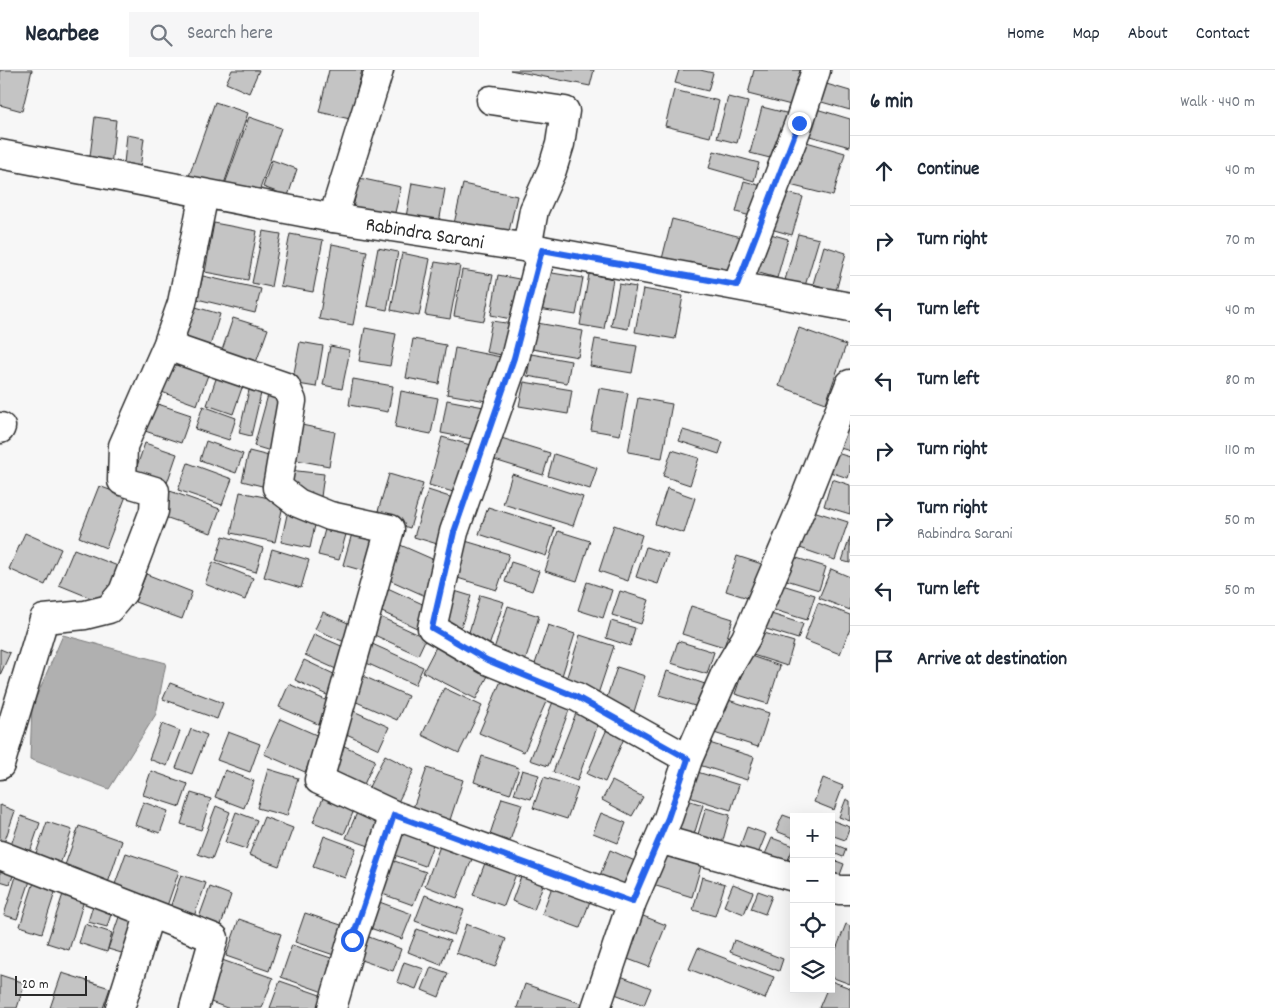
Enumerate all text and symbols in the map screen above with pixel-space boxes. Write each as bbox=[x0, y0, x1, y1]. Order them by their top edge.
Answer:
search box bbox=[129, 12, 479, 57]
text: Nearbee bbox=[25, 18, 99, 52]
icon: search bbox=[147, 21, 175, 49]
text: Search here bbox=[187, 21, 273, 48]
text: Home bbox=[1007, 22, 1044, 47]
text: Map bbox=[1072, 22, 1100, 47]
text: About bbox=[1128, 22, 1168, 47]
text: Contact bbox=[1196, 22, 1250, 47]
text: 6 min bbox=[870, 88, 913, 118]
text: Walk · 440 m bbox=[1180, 91, 1255, 114]
route end bbox=[788, 112, 811, 135]
icon: ahead bbox=[870, 157, 898, 185]
text: Continue bbox=[917, 157, 979, 184]
text: 40 m bbox=[1225, 159, 1255, 182]
street label: Rabindra Sarani bbox=[363, 212, 486, 258]
icon: right bbox=[870, 227, 898, 255]
text: Turn right bbox=[917, 227, 988, 254]
text: 70 m bbox=[1225, 229, 1255, 252]
icon: left bbox=[870, 297, 898, 325]
text: Turn left bbox=[917, 297, 980, 324]
text: 40 m bbox=[1225, 299, 1255, 322]
icon: left bbox=[870, 367, 898, 395]
text: Turn left bbox=[917, 367, 980, 394]
text: 80 m bbox=[1225, 369, 1255, 392]
icon: right bbox=[870, 437, 898, 465]
text: Turn right bbox=[917, 437, 988, 464]
text: 110 m bbox=[1225, 439, 1255, 462]
text: Turn right bbox=[917, 496, 988, 523]
icon: right bbox=[870, 507, 898, 535]
text: 50 m bbox=[1224, 509, 1255, 532]
text: Rabindra Sarani bbox=[917, 523, 1012, 546]
icon: left bbox=[870, 577, 898, 605]
text: Turn left bbox=[917, 577, 980, 604]
text: 50 m bbox=[1224, 579, 1255, 602]
icon: arrive bbox=[870, 647, 898, 675]
text: Arrive at destination bbox=[917, 647, 1067, 674]
map controls bbox=[790, 813, 835, 993]
button: + bbox=[790, 813, 835, 858]
button: − bbox=[790, 858, 835, 903]
button: locate bbox=[790, 903, 835, 948]
route start bbox=[341, 929, 364, 952]
button: layers bbox=[790, 948, 835, 993]
scale bar bbox=[15, 973, 88, 996]
text: 20 m bbox=[22, 975, 49, 995]

